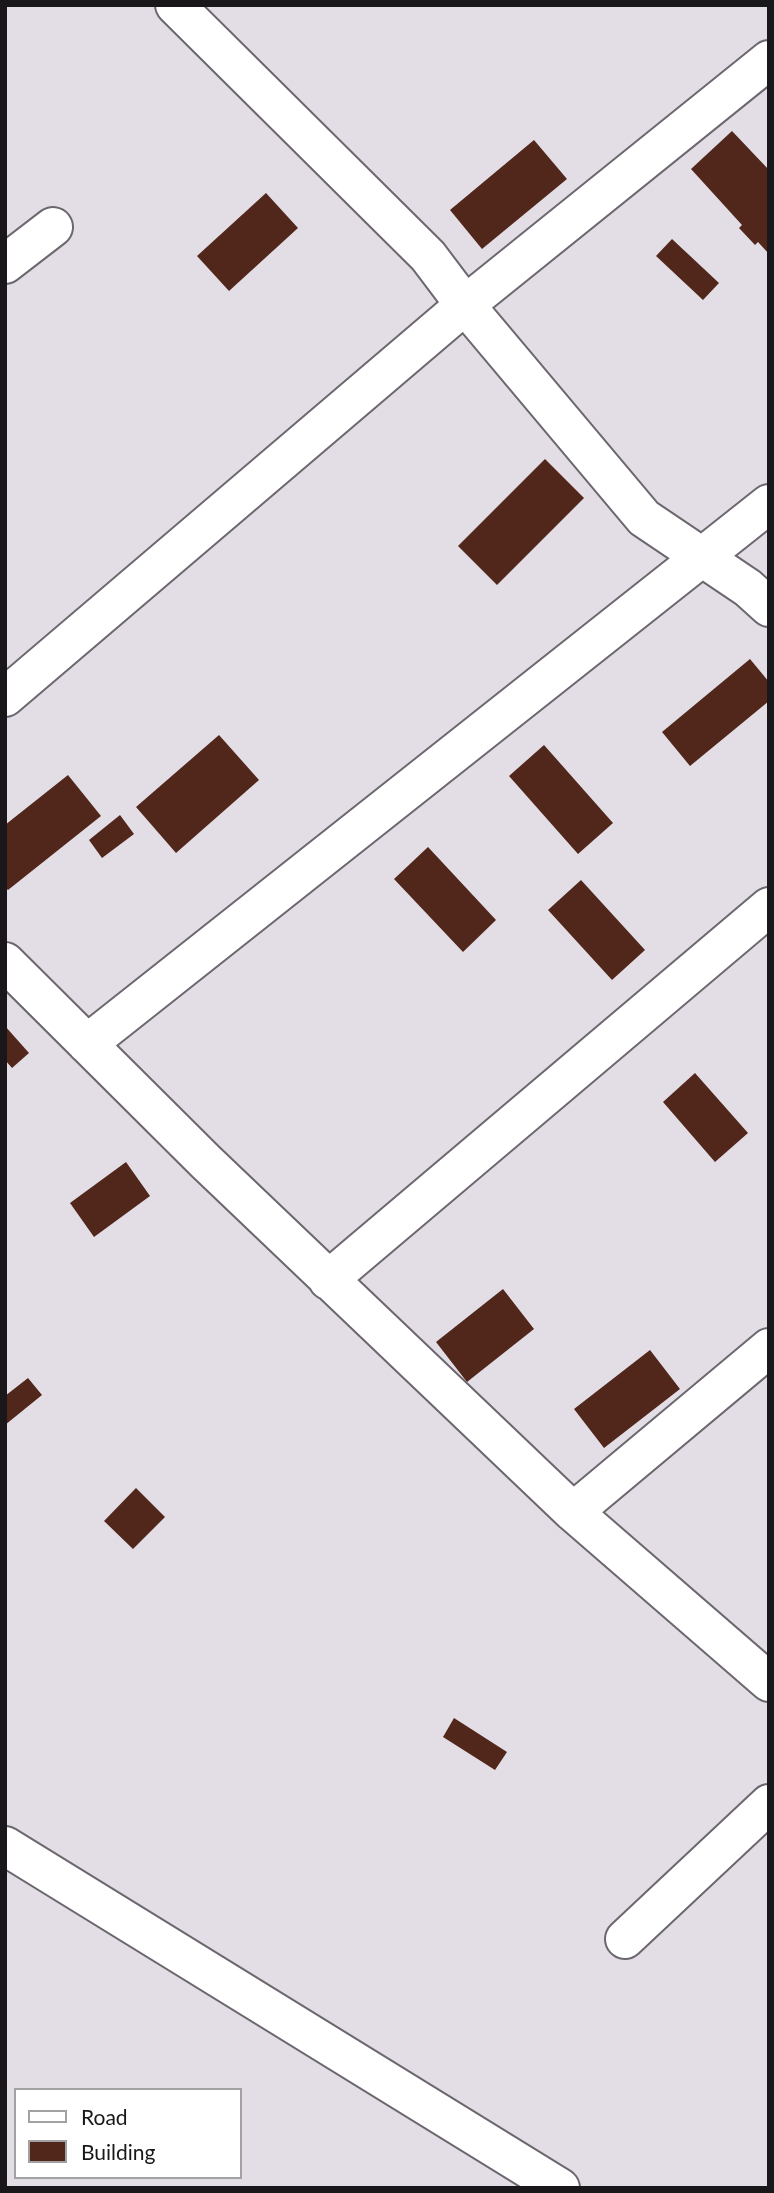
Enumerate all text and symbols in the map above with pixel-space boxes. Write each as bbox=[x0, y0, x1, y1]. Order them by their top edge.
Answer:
legend bbox=[14, 2088, 242, 2179]
text: Road bbox=[81, 2104, 128, 2129]
text: Building bbox=[81, 2139, 156, 2164]

